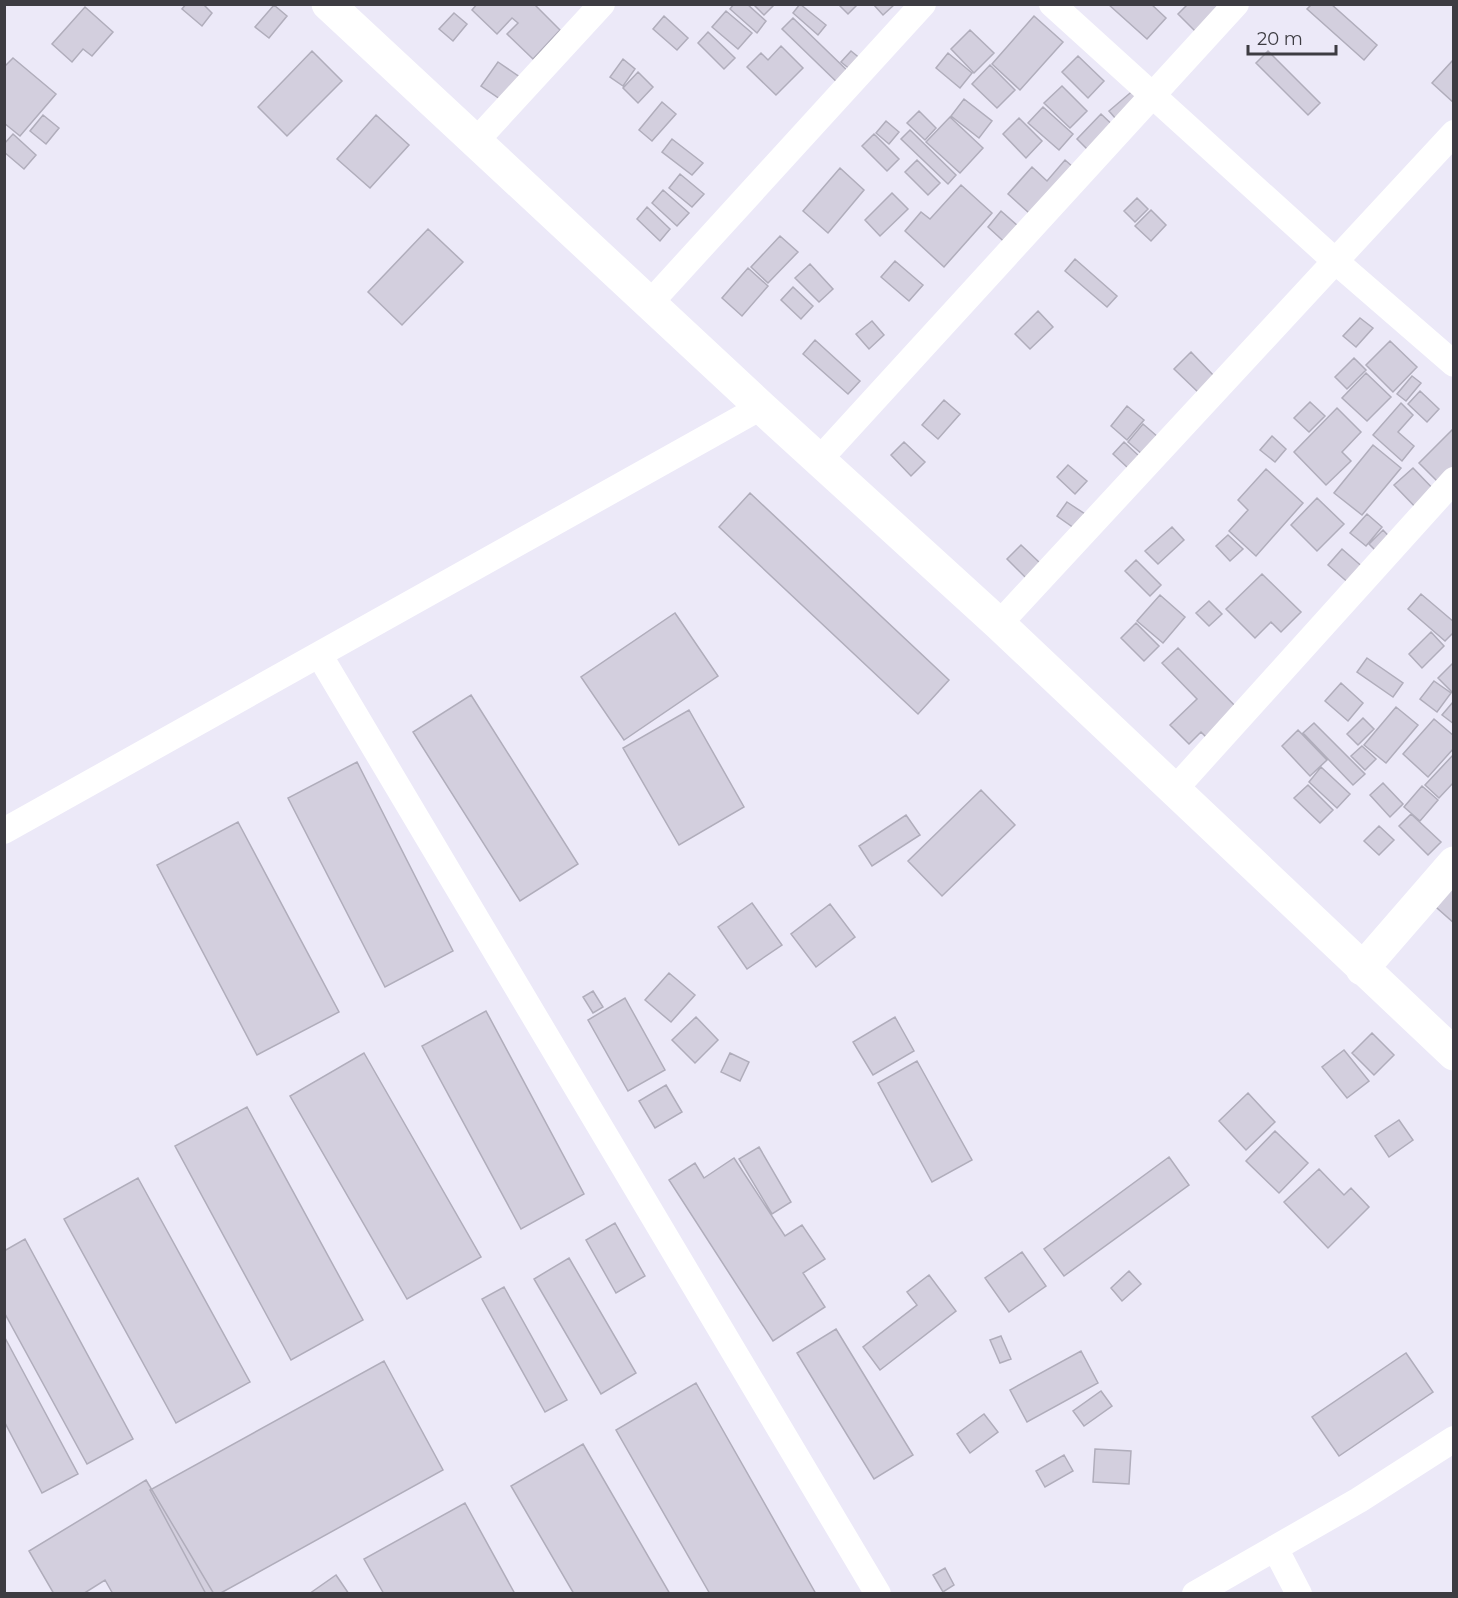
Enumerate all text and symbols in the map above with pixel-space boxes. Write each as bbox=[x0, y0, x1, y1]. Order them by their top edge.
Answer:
scale bar bbox=[1248, 18, 1336, 56]
text: 20 m bbox=[1257, 28, 1303, 50]

